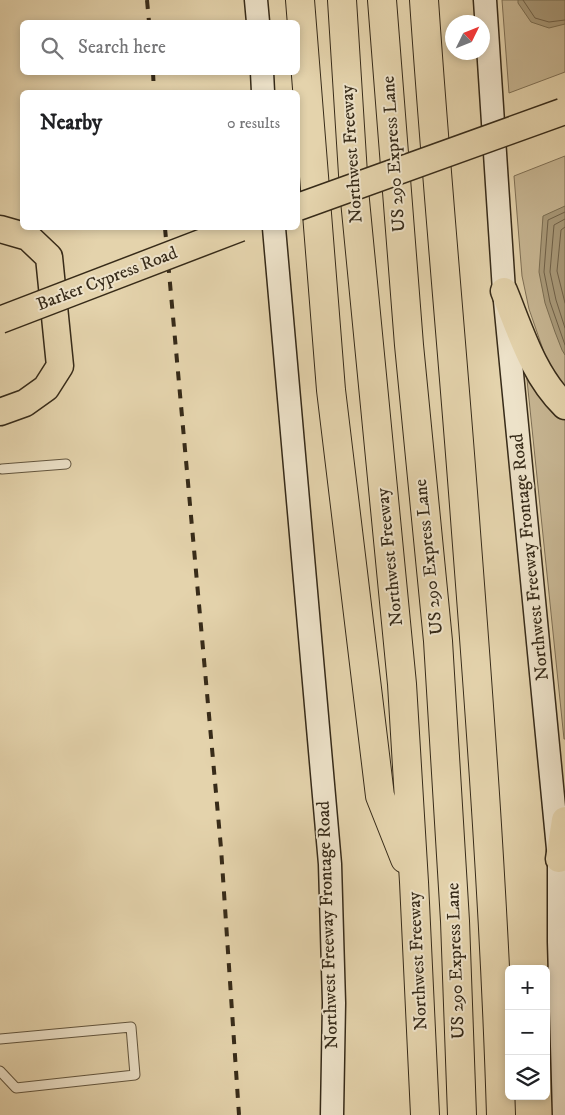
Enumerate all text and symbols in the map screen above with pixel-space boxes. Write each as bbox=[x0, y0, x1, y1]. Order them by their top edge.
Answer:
north arrow bbox=[445, 15, 490, 60]
search box bbox=[20, 20, 300, 75]
icon: search bbox=[38, 34, 66, 62]
text: Search here bbox=[78, 36, 166, 59]
street label: US 290 Express Lane bbox=[378, 75, 410, 233]
street label: Northwest Freeway bbox=[336, 84, 368, 224]
text: Nearby bbox=[40, 110, 102, 136]
text: 0 results bbox=[227, 113, 280, 133]
street label: Barker Cypress Road bbox=[33, 242, 181, 316]
street label: Northwest Freeway Frontage Road bbox=[506, 432, 554, 682]
street label: US 290 Express Lane bbox=[410, 478, 448, 636]
street label: Northwest Freeway bbox=[372, 486, 408, 627]
street label: Northwest Freeway Frontage Road bbox=[313, 801, 343, 1049]
street label: US 290 Express Lane bbox=[442, 882, 470, 1040]
street label: Northwest Freeway bbox=[403, 891, 433, 1031]
map controls bbox=[505, 965, 550, 1100]
button: + bbox=[505, 965, 550, 1010]
button: − bbox=[505, 1010, 550, 1055]
button: layers bbox=[505, 1055, 550, 1100]

